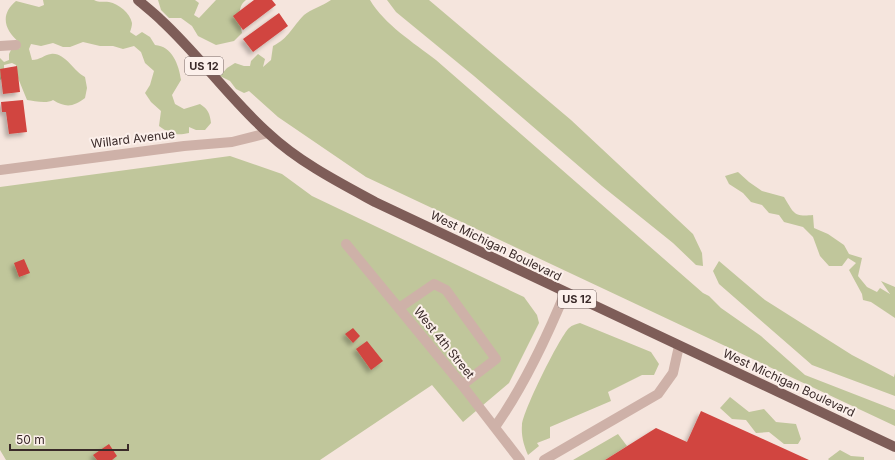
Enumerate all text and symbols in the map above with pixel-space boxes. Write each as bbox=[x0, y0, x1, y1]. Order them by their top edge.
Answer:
road number: US 12 bbox=[185, 57, 223, 75]
street label: Willard Avenue bbox=[90, 126, 176, 151]
street label: West Michigan Boulevard bbox=[428, 207, 564, 284]
road number: US 12 bbox=[558, 290, 596, 308]
street label: West 4th Street bbox=[411, 304, 478, 382]
street label: West Michigan Boulevard bbox=[721, 345, 858, 420]
scale bar bbox=[10, 426, 128, 452]
text: 50 m bbox=[16, 432, 45, 447]

